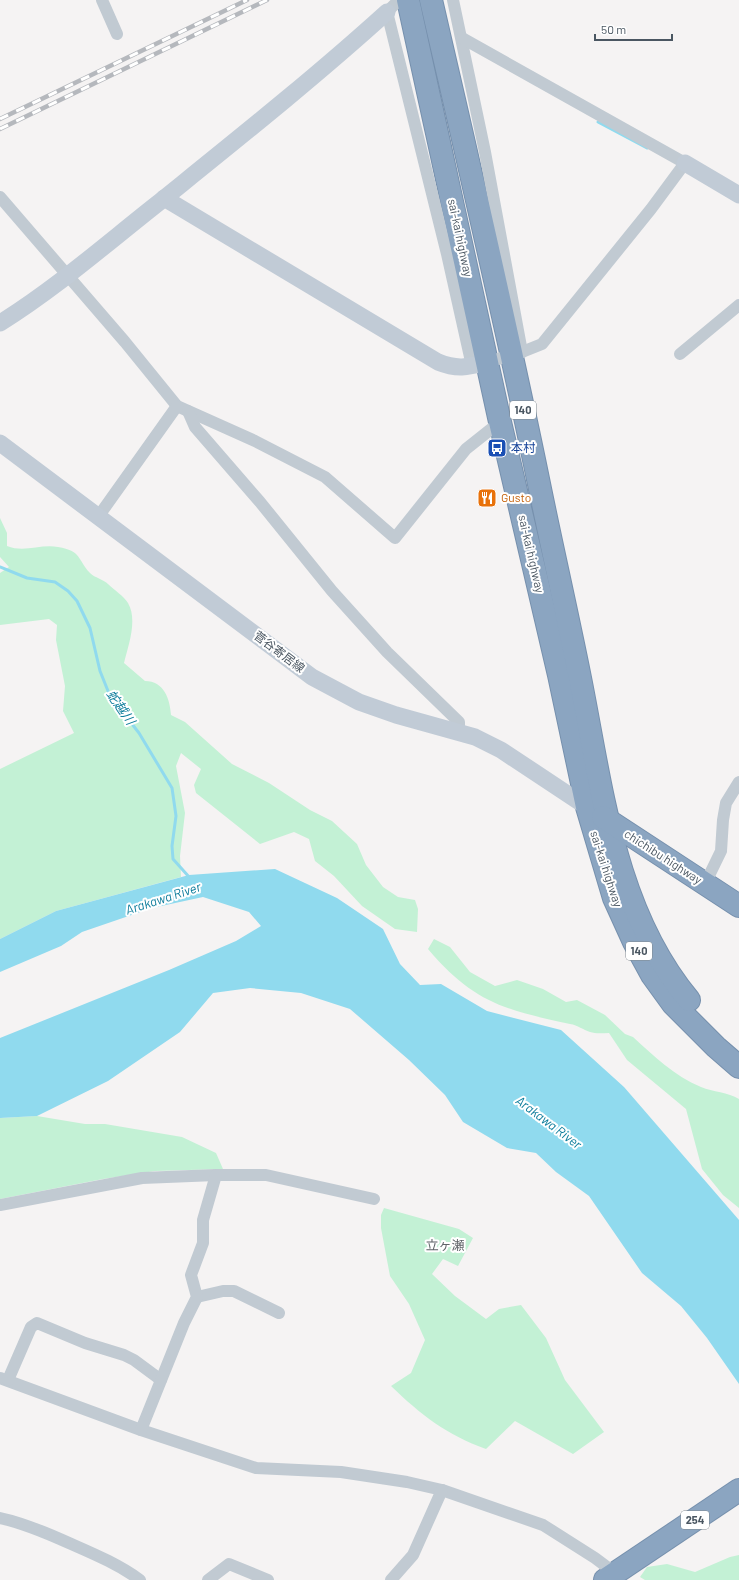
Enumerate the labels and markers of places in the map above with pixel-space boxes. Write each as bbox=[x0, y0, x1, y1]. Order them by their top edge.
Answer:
bus stop icon: 本村 bbox=[486, 437, 508, 459]
place label: 本村 bbox=[511, 440, 536, 454]
restaurant icon: Gusto bbox=[476, 487, 498, 509]
place label: Gusto bbox=[501, 490, 531, 504]

